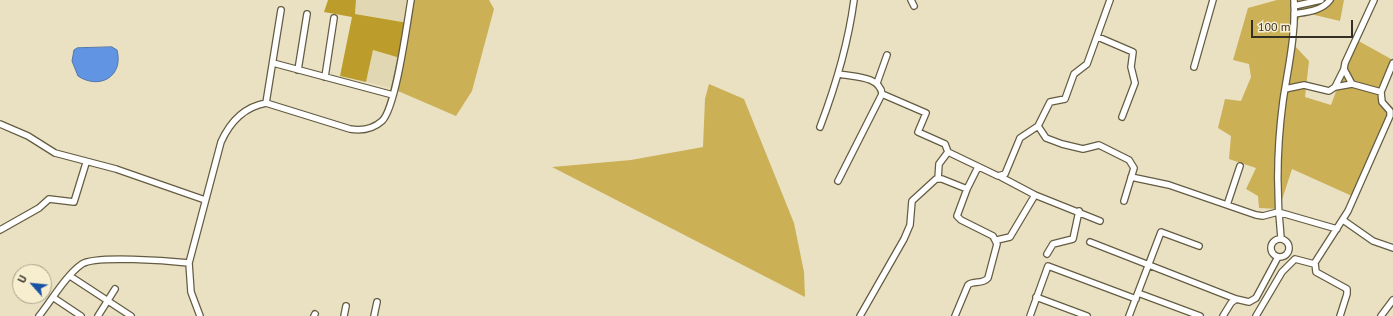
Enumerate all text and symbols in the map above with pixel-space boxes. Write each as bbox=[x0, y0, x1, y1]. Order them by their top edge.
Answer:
scale bar bbox=[1253, 12, 1355, 38]
text: 100 m bbox=[1258, 19, 1291, 34]
north arrow bbox=[12, 264, 52, 304]
text: U bbox=[14, 273, 30, 285]

